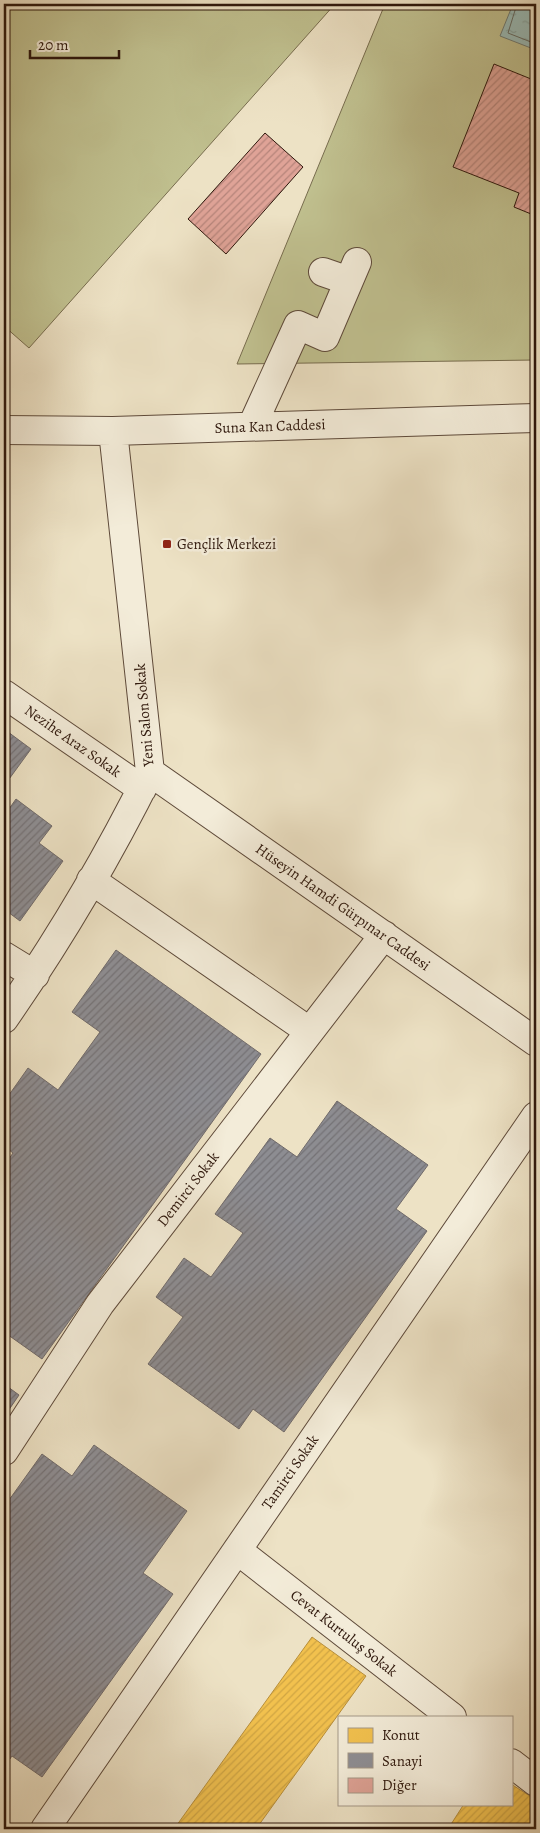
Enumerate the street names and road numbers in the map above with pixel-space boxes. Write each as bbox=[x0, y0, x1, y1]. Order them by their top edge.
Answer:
street label: Suna Kan Caddesi bbox=[214, 414, 326, 438]
street label: Yeni Salon Sokak bbox=[129, 662, 159, 768]
street label: Nezihe Araz Sokak bbox=[21, 700, 126, 782]
street label: Hüseyin Hamdi Gürpınar Caddesi bbox=[252, 839, 434, 975]
street label: Demirci Sokak bbox=[152, 1147, 224, 1231]
street label: Tamirci Sokak bbox=[257, 1430, 323, 1513]
street label: Cevat Kurtuluş Sokak bbox=[286, 1585, 402, 1681]

